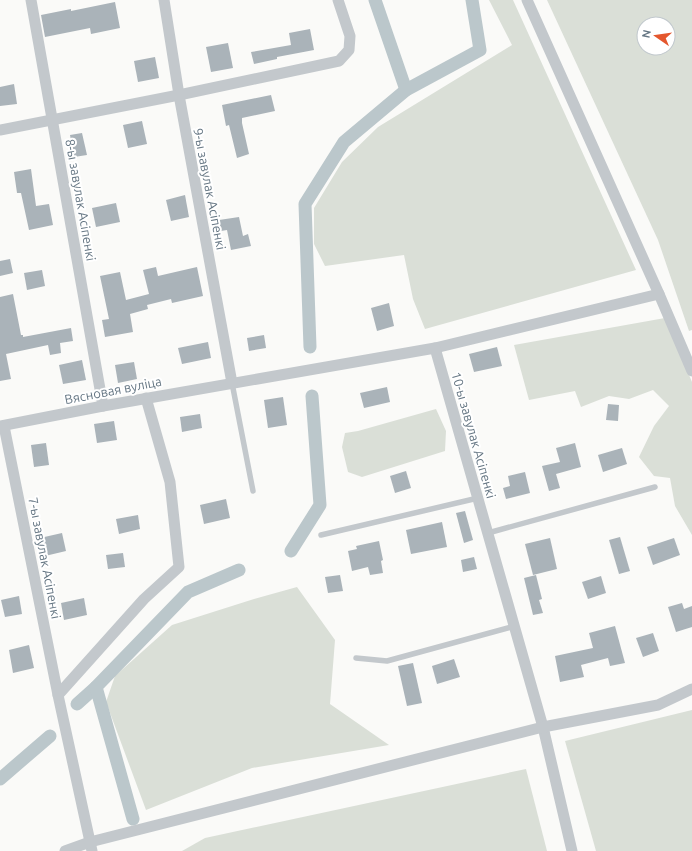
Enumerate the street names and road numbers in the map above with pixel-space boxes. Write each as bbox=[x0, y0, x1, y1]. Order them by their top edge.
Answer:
street label: 9-ы завулак Асіпенкі bbox=[191, 127, 229, 251]
street label: 8-ы завулак Асіпенкі bbox=[63, 138, 99, 262]
street label: 10-ы завулак Асіпенкі bbox=[449, 370, 499, 500]
street label: Вясновая вуліца bbox=[63, 374, 163, 406]
street label: 7-ы завулак Асіпенкі bbox=[26, 496, 64, 620]

